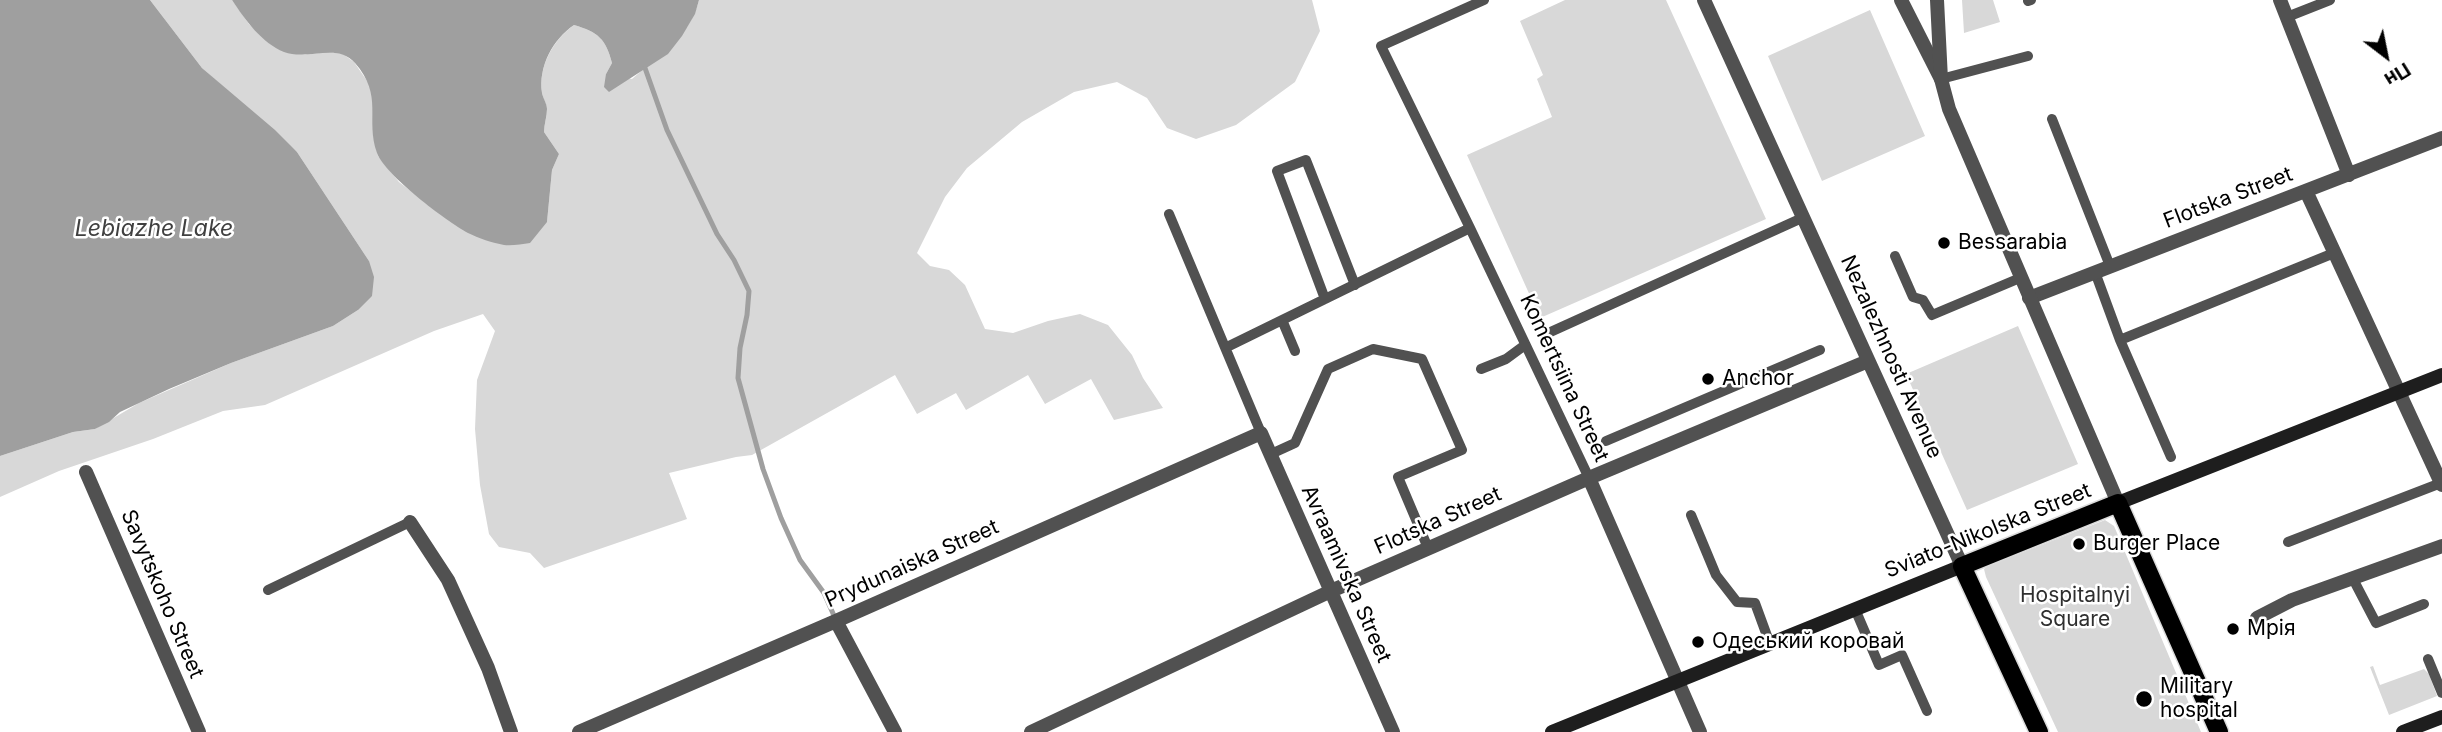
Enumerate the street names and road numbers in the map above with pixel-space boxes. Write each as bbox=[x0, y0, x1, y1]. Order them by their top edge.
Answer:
street label: Flotska Street bbox=[2160, 162, 2296, 234]
street label: Nezalezhnosti Avenue bbox=[1835, 251, 1947, 463]
street label: Komertsiina Street bbox=[1514, 290, 1614, 466]
street label: Sviato-Nikolska Street bbox=[1881, 478, 2095, 584]
street label: Avraamivska Street bbox=[1296, 482, 1396, 666]
street label: Flotska Street bbox=[1371, 482, 1505, 560]
street label: Savytskoho Street bbox=[115, 506, 209, 682]
street label: Prydunaiska Street bbox=[821, 514, 1003, 614]

